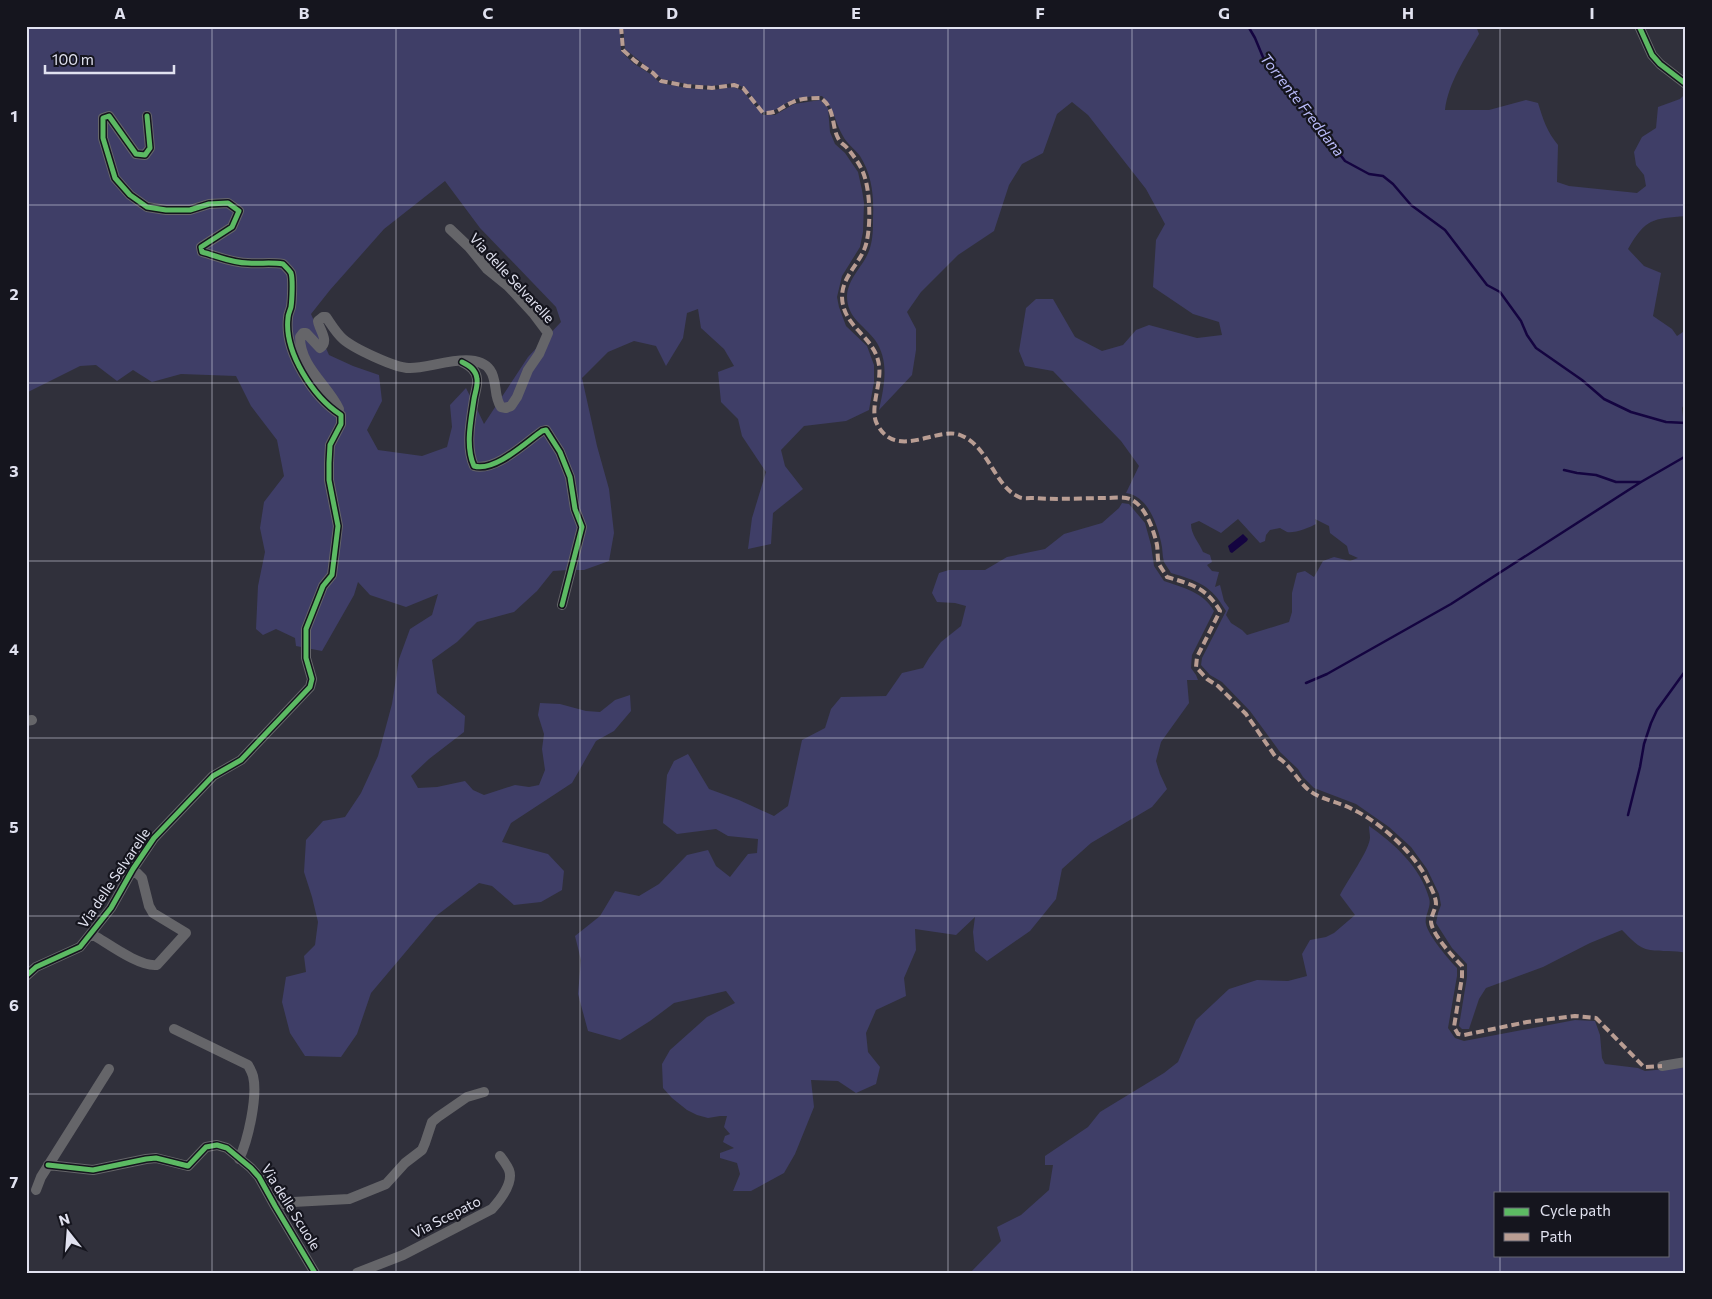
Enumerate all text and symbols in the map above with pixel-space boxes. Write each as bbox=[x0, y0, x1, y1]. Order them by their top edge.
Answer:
text: A bbox=[114, 3, 126, 22]
text: B bbox=[299, 3, 310, 22]
text: C bbox=[483, 3, 494, 22]
text: D bbox=[666, 3, 678, 22]
text: E bbox=[851, 3, 861, 22]
text: F bbox=[1035, 3, 1045, 22]
text: G bbox=[1218, 3, 1230, 22]
text: H bbox=[1402, 3, 1414, 22]
text: I bbox=[1589, 3, 1595, 22]
scale bar bbox=[45, 42, 174, 74]
water label: Torrente Freddana bbox=[1257, 49, 1349, 160]
text: 100 m bbox=[52, 50, 94, 68]
text: 1 bbox=[10, 106, 18, 125]
street label: Via delle Selvarelle bbox=[466, 229, 558, 326]
text: 2 bbox=[9, 284, 19, 303]
text: 3 bbox=[9, 461, 19, 480]
text: 4 bbox=[9, 639, 19, 658]
text: 5 bbox=[9, 817, 19, 836]
street label: Via delle Selvarelle bbox=[74, 825, 153, 931]
text: 6 bbox=[9, 995, 19, 1014]
street label: Via delle Scuole bbox=[258, 1161, 325, 1253]
text: 7 bbox=[10, 1172, 19, 1191]
street label: Via Scepato bbox=[408, 1192, 483, 1241]
legend bbox=[1494, 1192, 1670, 1256]
text: Cycle path bbox=[1540, 1201, 1611, 1219]
north arrow bbox=[42, 1206, 92, 1256]
text: N bbox=[57, 1209, 72, 1229]
text: Path bbox=[1540, 1227, 1572, 1245]

